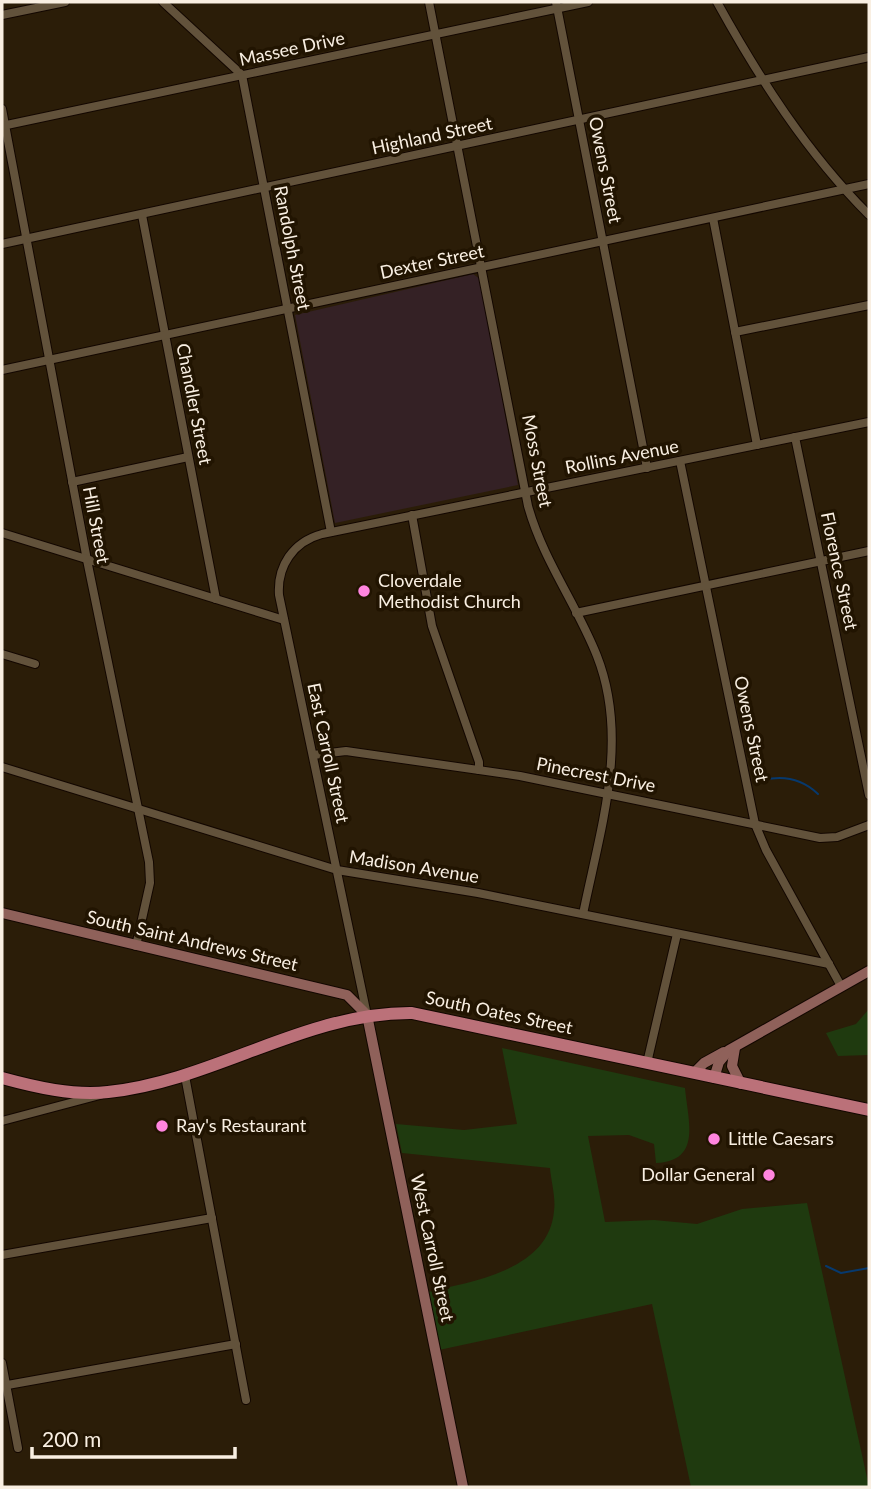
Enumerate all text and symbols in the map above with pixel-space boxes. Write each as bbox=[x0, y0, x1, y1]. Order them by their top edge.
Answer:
street label: Massee Drive bbox=[237, 26, 347, 70]
street label: Highland Street bbox=[370, 111, 495, 159]
street label: Owens Street bbox=[585, 115, 627, 225]
street label: Randolph Street bbox=[270, 183, 316, 313]
street label: Dexter Street bbox=[378, 239, 486, 283]
street label: Chandler Street bbox=[172, 341, 218, 467]
street label: Moss Street bbox=[518, 412, 558, 510]
street label: Rollins Avenue bbox=[563, 434, 680, 478]
street label: Hill Street bbox=[79, 484, 115, 566]
street label: Florence Street bbox=[817, 510, 863, 632]
place label: Cloverdale Methodist Church bbox=[378, 569, 521, 612]
marker: Cloverdale Methodist Church bbox=[356, 583, 372, 599]
street label: Owens Street bbox=[730, 674, 774, 784]
street label: East Carroll Street bbox=[303, 681, 355, 825]
street label: Pinecrest Drive bbox=[535, 752, 658, 796]
street label: Madison Avenue bbox=[348, 845, 481, 887]
street label: South Saint Andrews Street bbox=[84, 905, 300, 975]
street label: South Oates Street bbox=[424, 986, 575, 1038]
place label: Ray's Restaurant bbox=[176, 1114, 307, 1136]
marker: Ray's Restaurant bbox=[154, 1118, 170, 1134]
place label: Little Caesars bbox=[728, 1127, 834, 1149]
marker: Little Caesars bbox=[706, 1131, 722, 1147]
place label: Dollar General bbox=[641, 1163, 755, 1185]
marker: Dollar General bbox=[761, 1167, 777, 1183]
street label: West Carroll Street bbox=[407, 1172, 459, 1324]
scale bar bbox=[32, 1416, 234, 1460]
text: 200 m bbox=[42, 1426, 101, 1451]

